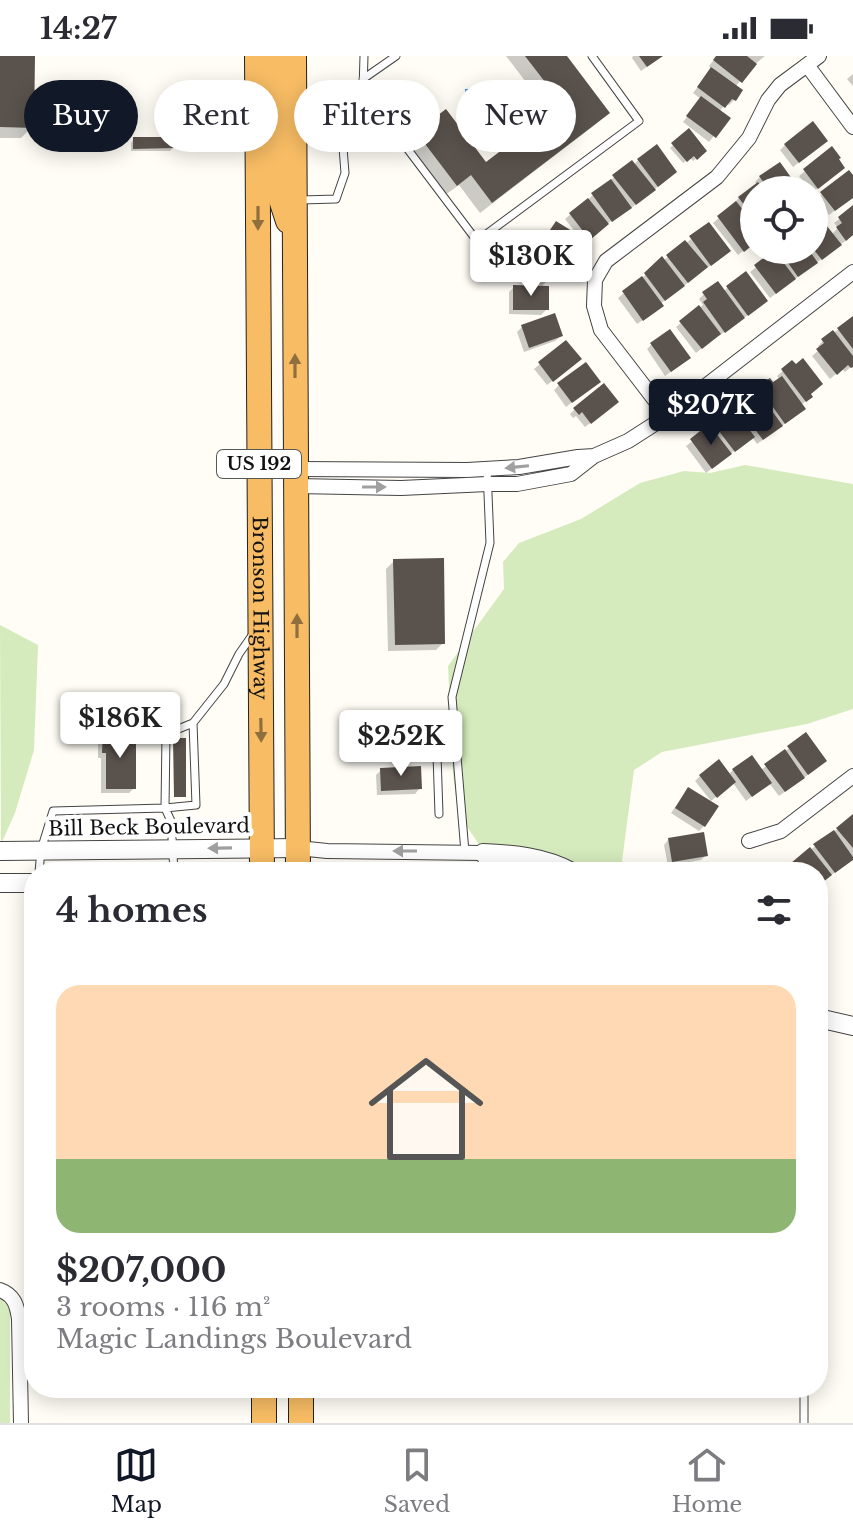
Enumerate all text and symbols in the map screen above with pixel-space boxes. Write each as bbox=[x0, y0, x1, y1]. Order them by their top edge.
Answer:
text: 14:27 bbox=[40, 10, 117, 47]
chip: Buy bbox=[24, 80, 138, 152]
chip: Rent bbox=[154, 80, 278, 152]
chip: Filters bbox=[294, 80, 440, 152]
chip: New bbox=[456, 80, 576, 152]
map controls bbox=[740, 176, 828, 264]
button: locate bbox=[740, 176, 828, 264]
one-way arrow bbox=[252, 206, 264, 231]
pin: $130K bbox=[475, 230, 587, 298]
text: $130K bbox=[488, 240, 574, 272]
one-way arrow bbox=[289, 353, 302, 378]
pin: $207K bbox=[655, 379, 767, 447]
text: $207K bbox=[667, 389, 755, 421]
road number: US 192 bbox=[217, 450, 301, 478]
one-way arrow bbox=[504, 460, 529, 473]
one-way arrow bbox=[362, 481, 387, 494]
street label: Bronson Highway bbox=[248, 516, 273, 700]
one-way arrow bbox=[291, 613, 303, 638]
pin: $186K bbox=[64, 692, 176, 760]
text: $186K bbox=[78, 702, 162, 734]
pin: $252K bbox=[345, 710, 457, 778]
one-way arrow bbox=[255, 718, 267, 743]
text: $252K bbox=[357, 720, 445, 752]
street label: Bill Beck Boulevard bbox=[48, 813, 250, 841]
one-way arrow bbox=[207, 842, 232, 854]
one-way arrow bbox=[392, 845, 417, 857]
icon: filters bbox=[752, 888, 796, 932]
text: 4 homes bbox=[56, 889, 208, 931]
icon: home bbox=[354, 1037, 498, 1181]
text: $207,000 bbox=[56, 1249, 227, 1291]
text: 3 rooms · 116 m² bbox=[56, 1291, 270, 1323]
text: Magic Landings Boulevard bbox=[56, 1323, 412, 1355]
tab: Map bbox=[111, 1443, 162, 1518]
tab: Saved bbox=[384, 1443, 450, 1518]
tab: Home bbox=[672, 1443, 742, 1518]

